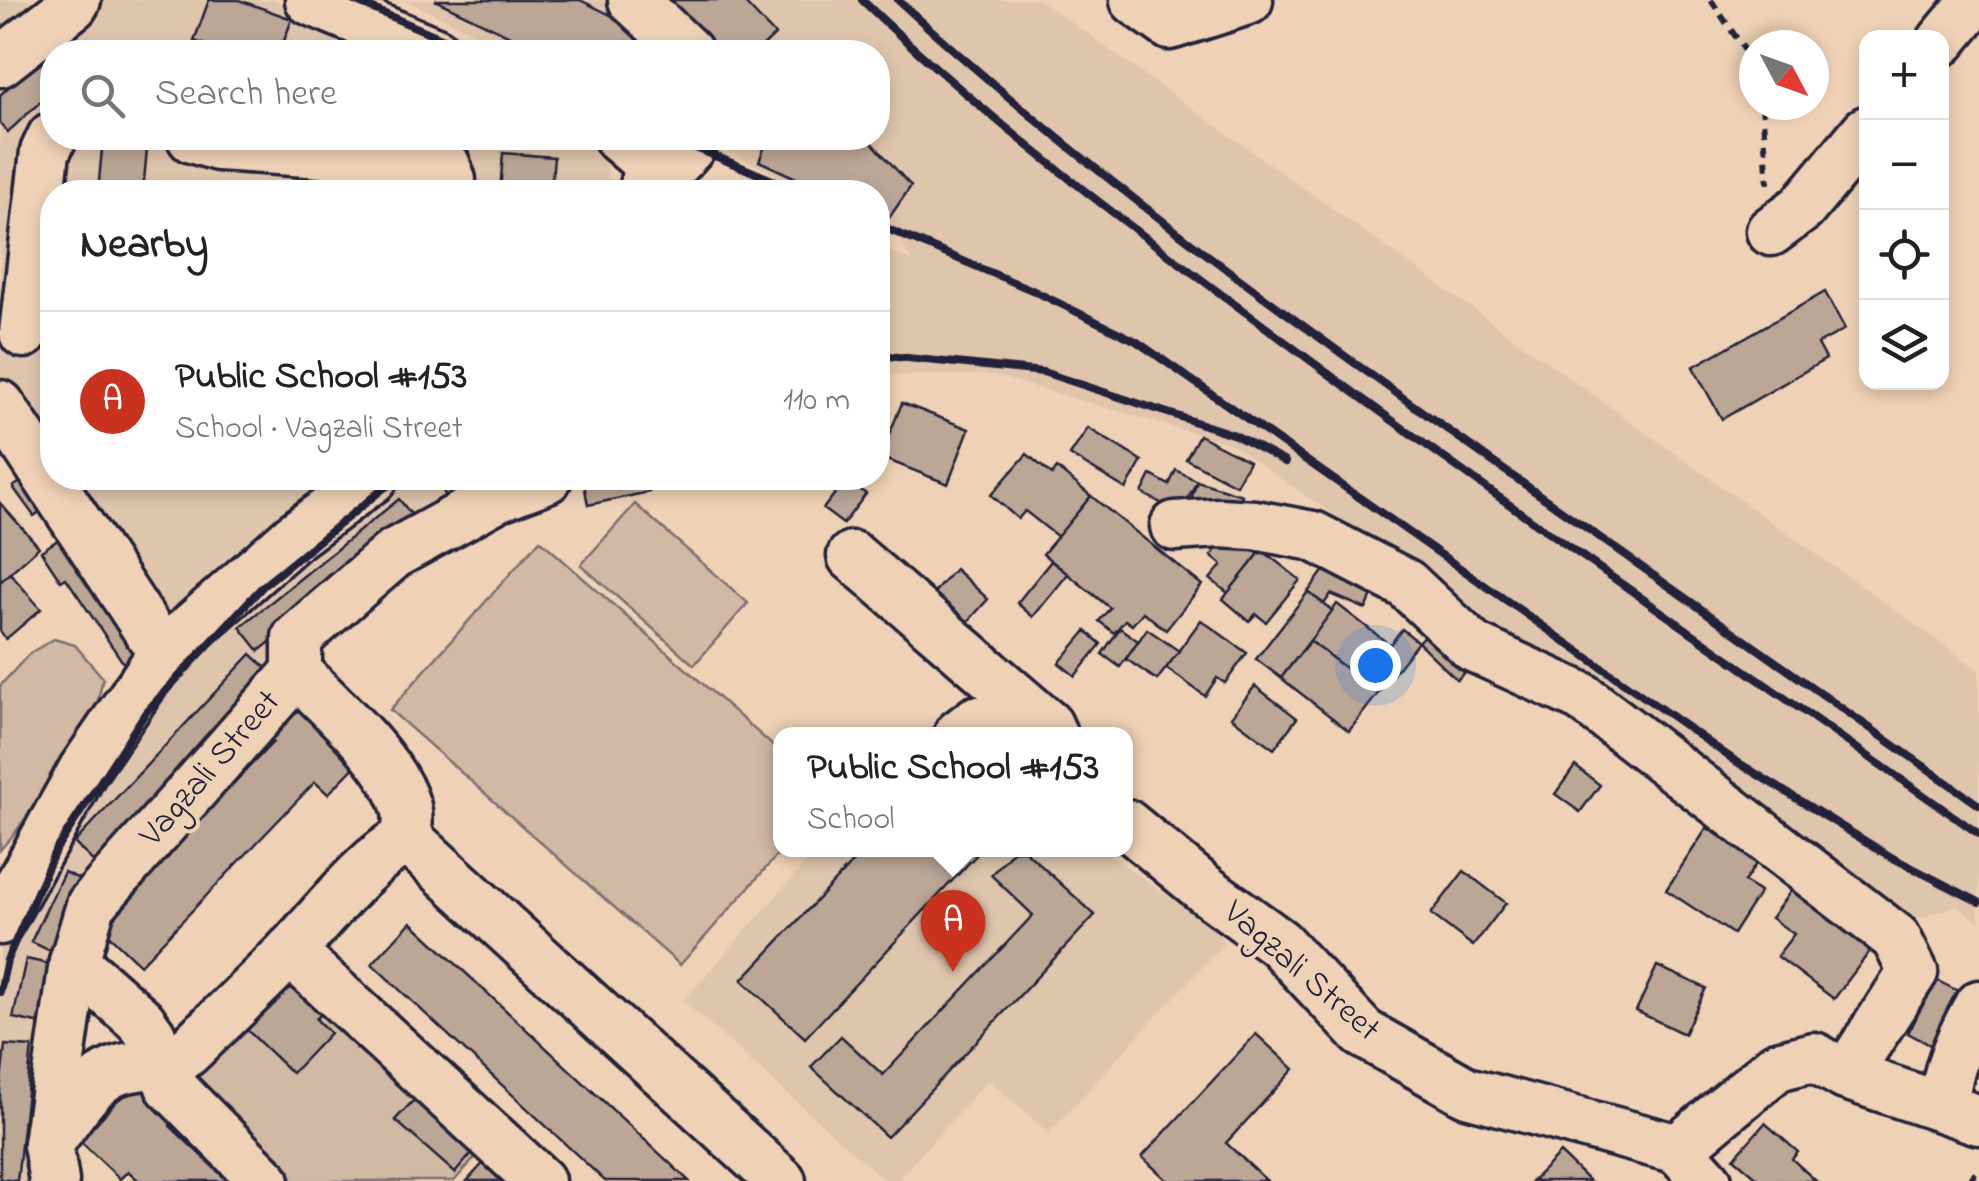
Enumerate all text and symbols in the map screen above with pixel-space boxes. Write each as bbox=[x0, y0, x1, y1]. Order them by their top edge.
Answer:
north arrow bbox=[1739, 30, 1829, 120]
map controls bbox=[1859, 30, 1949, 390]
button: + bbox=[1859, 30, 1949, 120]
search box bbox=[40, 40, 890, 150]
text: Search here bbox=[155, 67, 337, 123]
icon: search bbox=[75, 68, 130, 123]
button: − bbox=[1859, 120, 1949, 210]
button: locate bbox=[1859, 210, 1949, 300]
text: Nearby bbox=[80, 215, 208, 276]
button: layers bbox=[1859, 300, 1949, 390]
text: Public School #153 bbox=[175, 350, 467, 406]
text: A bbox=[103, 378, 122, 425]
text: 110 m bbox=[783, 378, 850, 425]
text: School · Vagzali Street bbox=[175, 406, 463, 453]
your location bbox=[1350, 640, 1401, 691]
street label: Vagzali Street bbox=[128, 679, 294, 860]
popup bbox=[773, 727, 1133, 857]
text: Public School #153 bbox=[807, 741, 1099, 797]
text: School bbox=[807, 797, 895, 844]
street label: Vagzali Street bbox=[1210, 889, 1391, 1055]
pin: A bbox=[920, 890, 986, 972]

